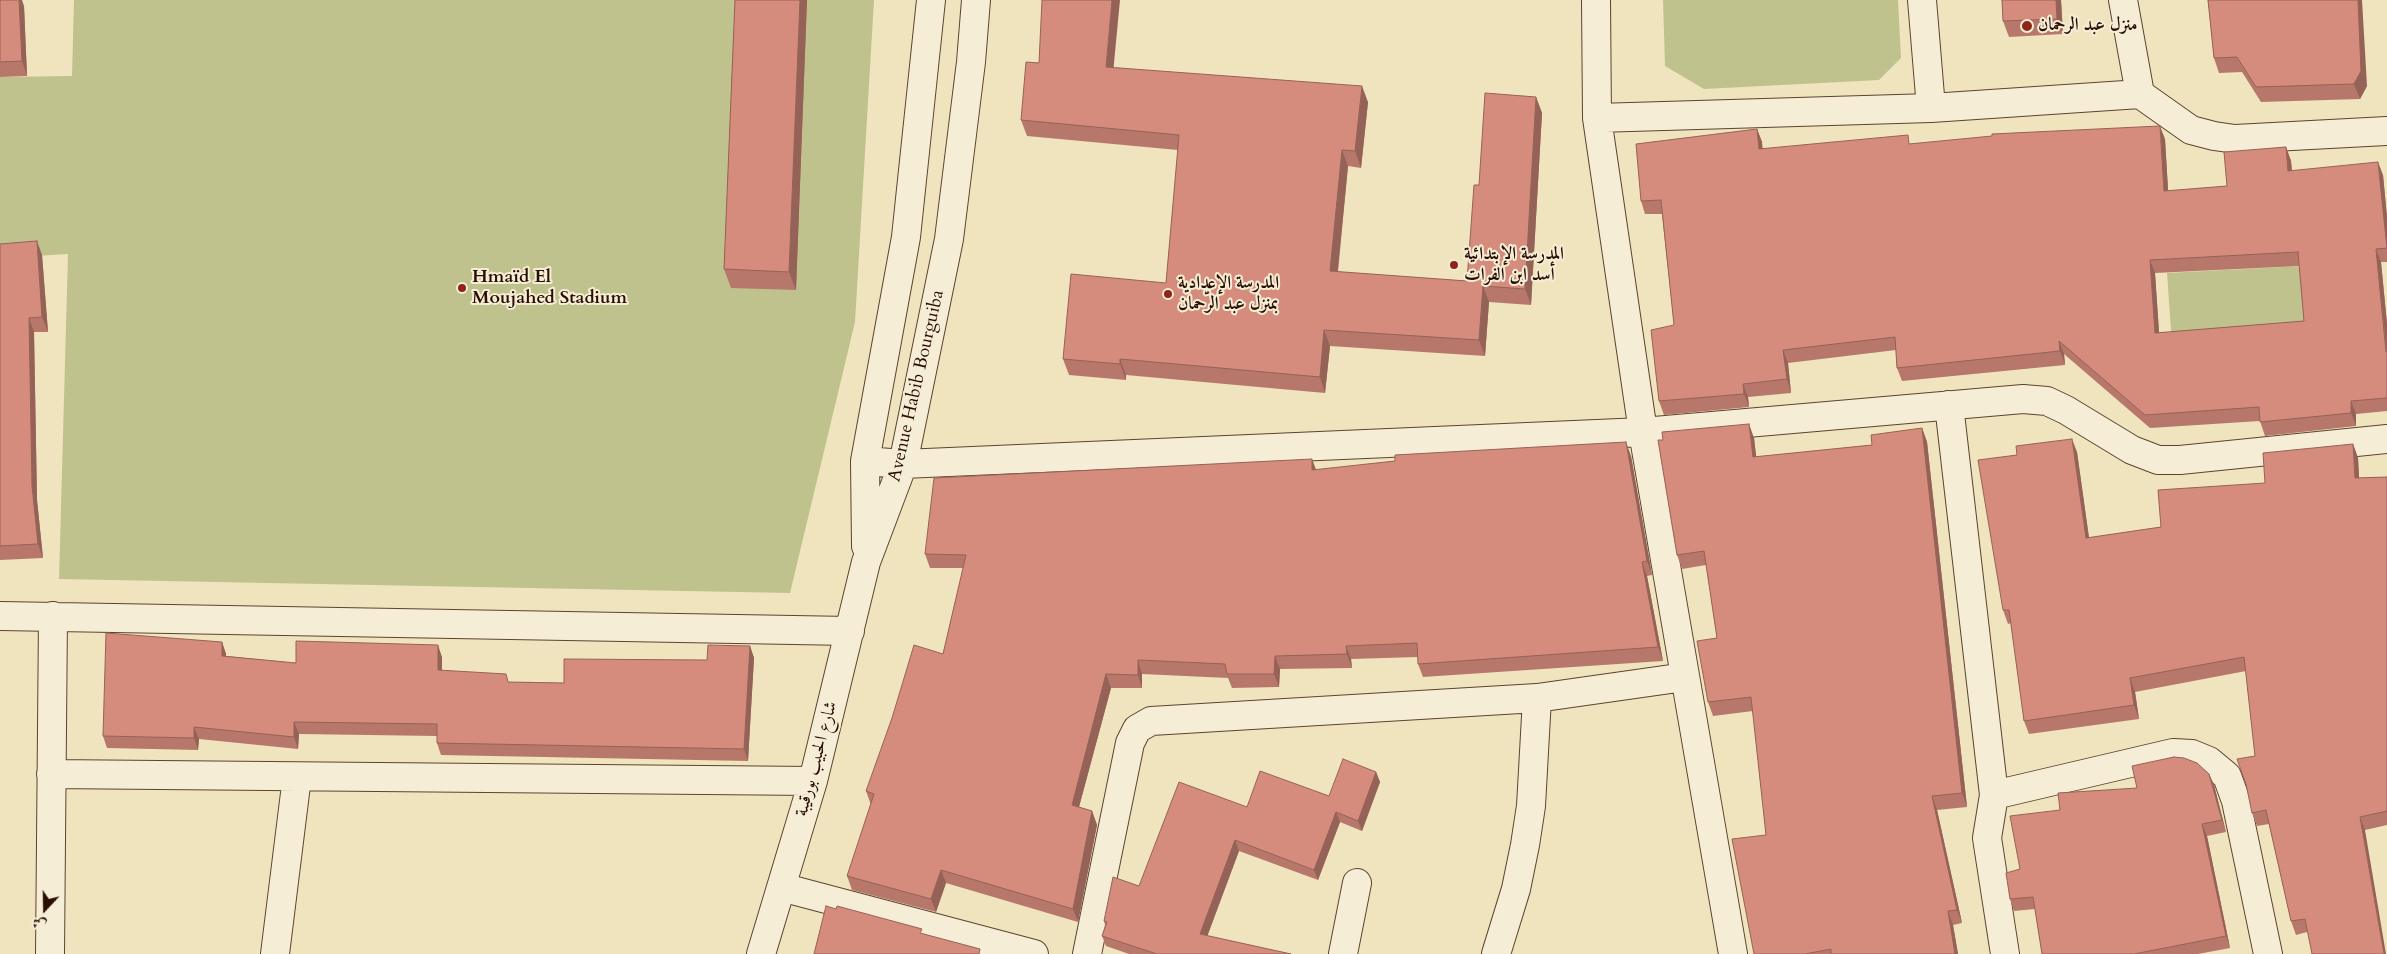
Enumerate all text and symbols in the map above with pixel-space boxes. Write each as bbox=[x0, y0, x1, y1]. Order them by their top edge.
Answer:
place label: منزل عبد الرحمان bbox=[2038, 15, 2137, 37]
marker: منزل عبد الرحمان bbox=[2020, 19, 2034, 33]
place label: المدرسة الإبتدائية أسد ابن الفرات bbox=[1464, 244, 1564, 286]
marker: المدرسة الإبتدائية أسد ابن الفرات bbox=[1448, 259, 1460, 271]
place label: Hmaïd El Moujahed Stadium bbox=[472, 267, 627, 310]
place label: المدرسة الإعدادية بمنزل عبد الرّحمان bbox=[1178, 273, 1279, 316]
marker: Hmaïd El Moujahed Stadium bbox=[456, 282, 468, 294]
street label: Avenue Habib Bourguiba bbox=[884, 288, 950, 484]
marker: المدرسة الإعدادية بمنزل عبد الرّحمان bbox=[1162, 288, 1174, 300]
street label: شارع الحبيب بورقيبة bbox=[791, 699, 843, 819]
north arrow bbox=[20, 884, 70, 934]
text: ش bbox=[30, 912, 49, 935]

